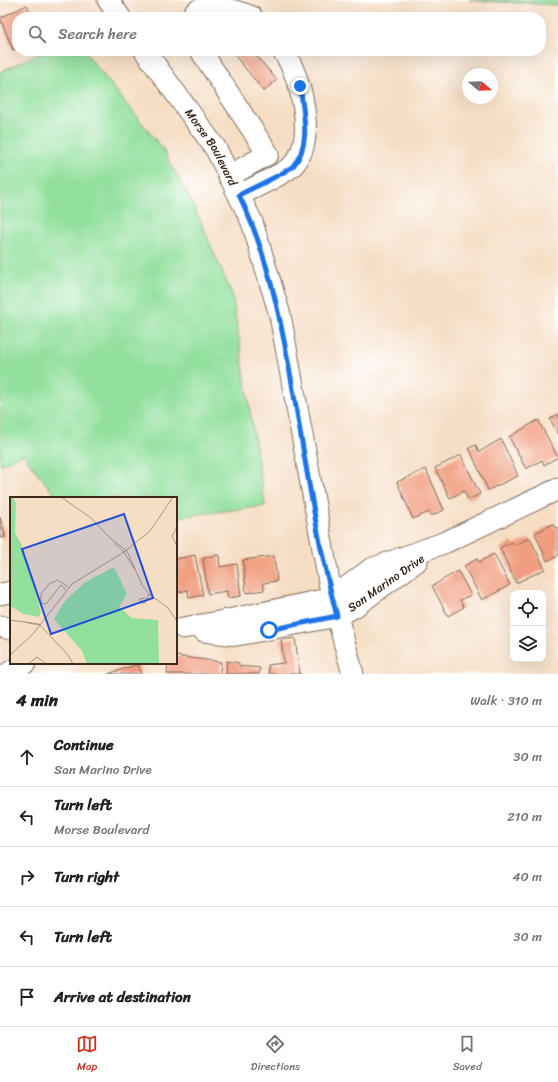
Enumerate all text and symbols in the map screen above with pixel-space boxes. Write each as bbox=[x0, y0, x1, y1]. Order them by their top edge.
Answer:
search box bbox=[12, 12, 546, 56]
text: Search here bbox=[58, 21, 137, 47]
icon: search bbox=[26, 23, 48, 45]
north arrow bbox=[462, 68, 498, 104]
route end bbox=[291, 77, 309, 95]
street label: Morse Boulevard bbox=[179, 104, 244, 190]
inset map bbox=[10, 497, 177, 664]
street label: San Marino Drive bbox=[343, 548, 429, 618]
map controls bbox=[510, 590, 546, 662]
button: locate bbox=[510, 590, 546, 626]
route start bbox=[260, 621, 278, 639]
button: layers bbox=[510, 626, 546, 662]
text: 4 min bbox=[16, 685, 58, 715]
text: Walk · 310 m bbox=[470, 689, 542, 712]
text: Continue bbox=[54, 732, 114, 758]
text: 30 m bbox=[513, 745, 542, 768]
icon: ahead bbox=[16, 746, 38, 768]
text: San Marino Drive bbox=[54, 758, 152, 781]
text: Turn left bbox=[54, 792, 112, 818]
text: 210 m bbox=[507, 805, 542, 828]
icon: left bbox=[16, 806, 38, 828]
text: Morse Boulevard bbox=[54, 818, 149, 841]
text: Turn right bbox=[54, 864, 119, 890]
text: 40 m bbox=[512, 865, 542, 888]
icon: right bbox=[16, 866, 38, 888]
text: Turn left bbox=[54, 924, 112, 950]
text: 30 m bbox=[513, 925, 542, 948]
icon: left bbox=[16, 926, 38, 948]
text: Arrive at destination bbox=[54, 984, 191, 1010]
icon: arrive bbox=[16, 986, 38, 1008]
tab: Map bbox=[76, 1033, 98, 1076]
tab: Directions bbox=[251, 1033, 300, 1076]
tab: Saved bbox=[453, 1033, 482, 1076]

